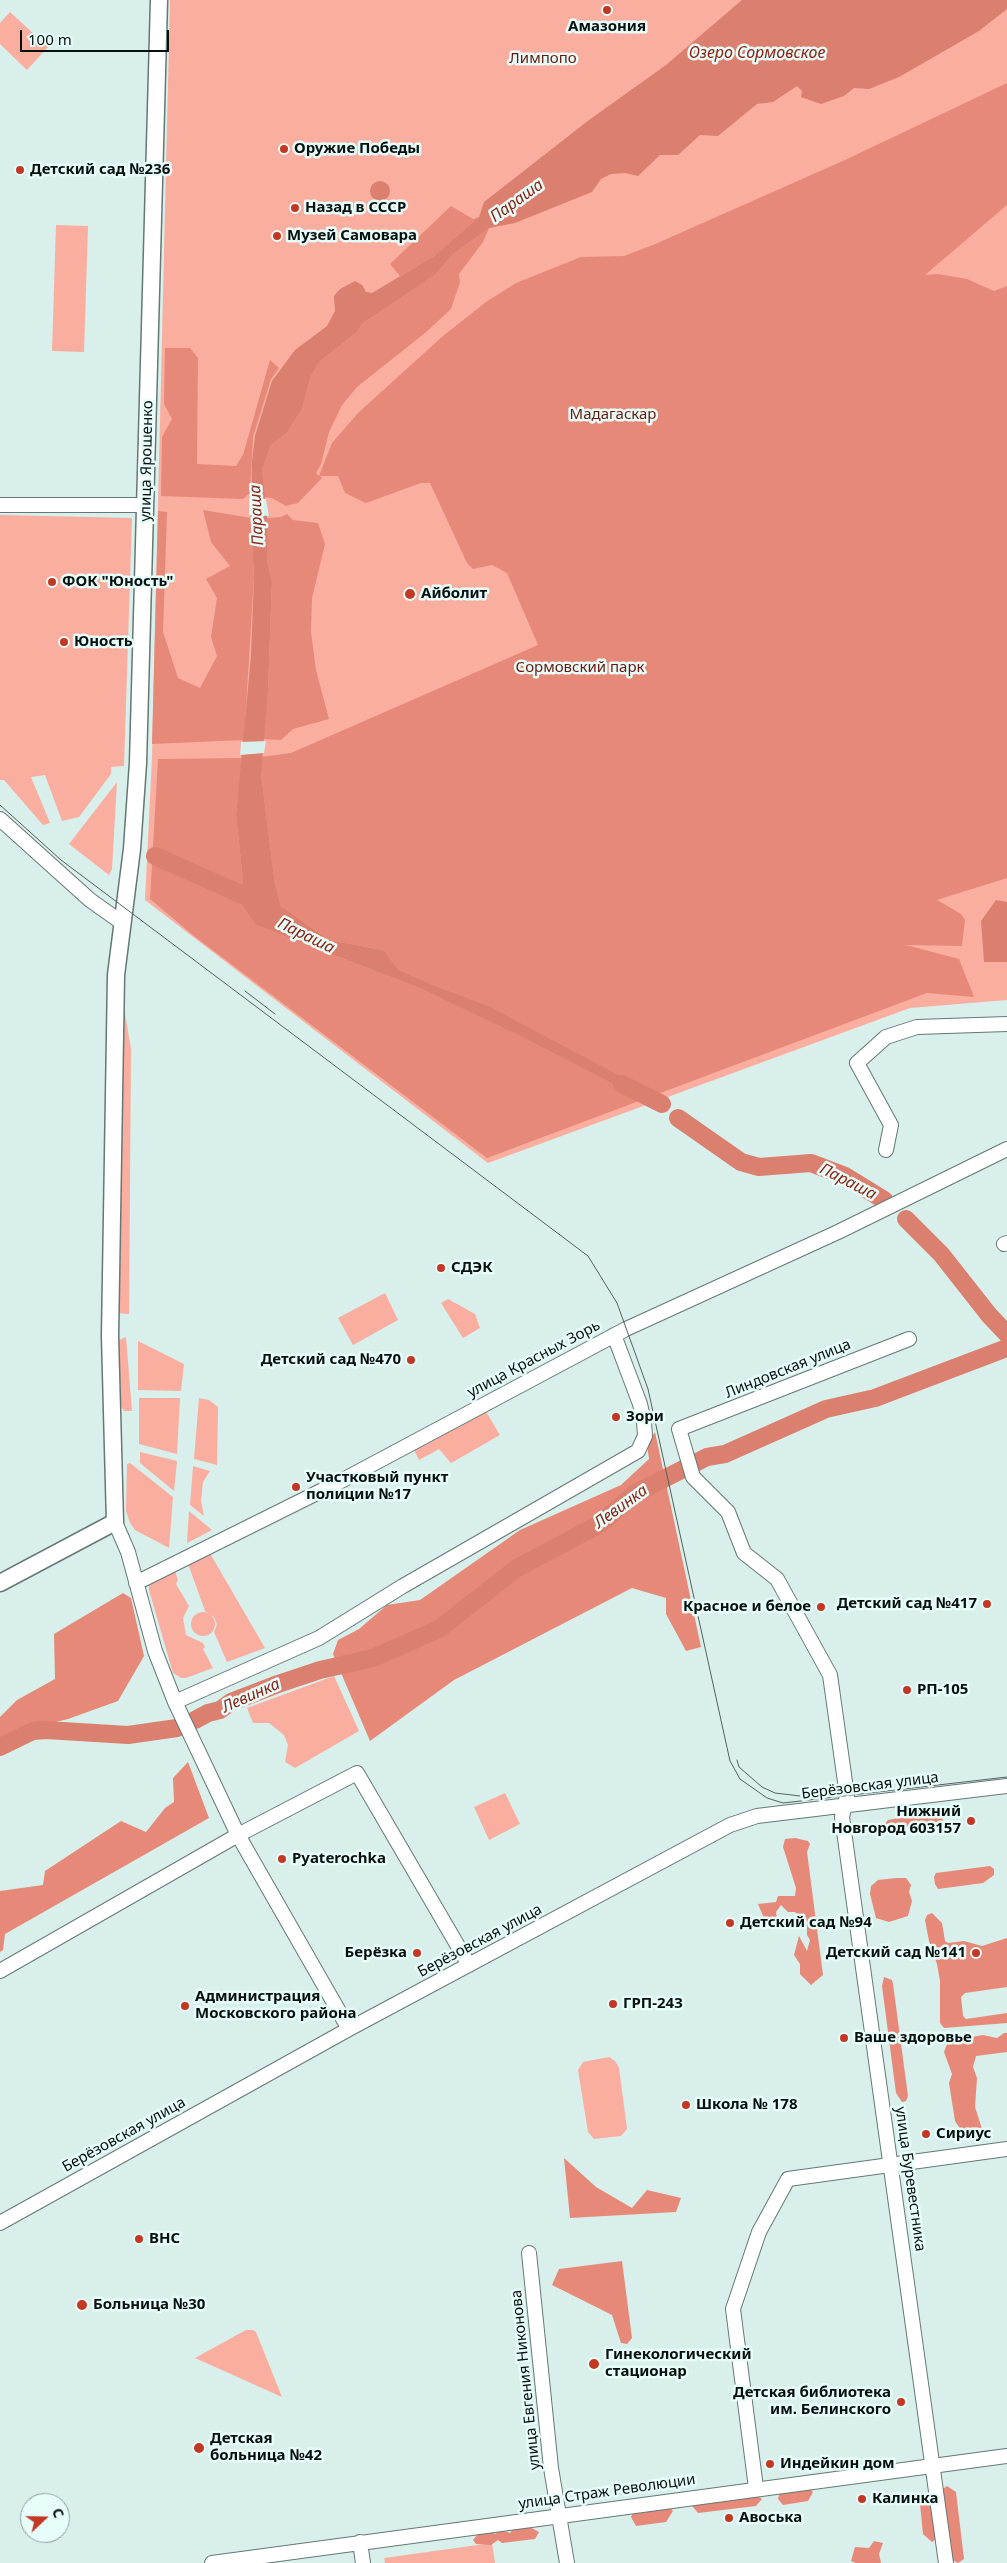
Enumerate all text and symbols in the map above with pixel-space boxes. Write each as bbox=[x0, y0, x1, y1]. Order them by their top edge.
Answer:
marker: Амазония bbox=[601, 4, 613, 16]
place label: Амазония bbox=[568, 18, 646, 36]
scale bar bbox=[22, 20, 171, 52]
text: 100 m bbox=[28, 29, 72, 49]
water label: Озеро Сормовское bbox=[689, 43, 825, 63]
park label: Лимпопо bbox=[509, 50, 577, 68]
place label: Оружие Победы bbox=[294, 140, 420, 158]
marker: Оружие Победы bbox=[278, 143, 290, 155]
place label: Детский сад №236 bbox=[30, 161, 170, 179]
marker: Детский сад №236 bbox=[14, 164, 26, 176]
water label: Параша bbox=[487, 175, 547, 227]
place label: Назад в СССР bbox=[305, 199, 406, 217]
marker: Назад в СССР bbox=[289, 202, 301, 214]
place label: Музей Самовара bbox=[287, 227, 417, 245]
marker: Музей Самовара bbox=[271, 230, 283, 242]
street label: улица Ярошенко bbox=[137, 400, 157, 522]
park label: Мадагаскар bbox=[570, 406, 656, 424]
water label: Параша bbox=[246, 484, 268, 546]
place label: ФОК "Юность" bbox=[62, 573, 173, 591]
marker: ФОК "Юность" bbox=[46, 576, 58, 588]
place label: Айболит bbox=[421, 585, 487, 603]
marker: Айболит bbox=[403, 587, 417, 601]
place label: Юность bbox=[74, 633, 133, 651]
marker: Юность bbox=[58, 636, 70, 648]
park label: Сормовский парк bbox=[516, 659, 644, 677]
water label: Параша bbox=[274, 914, 338, 958]
water label: Параша bbox=[817, 1160, 879, 1204]
place label: СДЭК bbox=[451, 1259, 493, 1277]
marker: СДЭК bbox=[435, 1262, 447, 1274]
street label: улица Красных Зорь bbox=[465, 1316, 603, 1402]
street label: Линдовская улица bbox=[723, 1336, 853, 1402]
place label: Детский сад №470 bbox=[261, 1351, 401, 1369]
marker: Детский сад №470 bbox=[405, 1354, 417, 1366]
place label: Зори bbox=[626, 1408, 664, 1426]
marker: Зори bbox=[610, 1411, 622, 1423]
place label: Участковый пункт полиции №17 bbox=[306, 1469, 448, 1504]
marker: Участковый пункт полиции №17 bbox=[290, 1481, 302, 1493]
water label: Левинка bbox=[590, 1481, 652, 1533]
place label: Детский сад №417 bbox=[837, 1595, 977, 1613]
place label: Красное и белое bbox=[683, 1598, 811, 1616]
marker: Детский сад №417 bbox=[981, 1598, 993, 1610]
marker: Красное и белое bbox=[815, 1601, 827, 1613]
water label: Левинка bbox=[219, 1675, 283, 1717]
place label: РП-105 bbox=[917, 1681, 968, 1699]
marker: РП-105 bbox=[901, 1684, 913, 1696]
street label: Берёзовская улица bbox=[800, 1769, 940, 1803]
place label: Нижний Новгород 603157 bbox=[831, 1803, 961, 1838]
marker: Нижний Новгород 603157 bbox=[965, 1815, 977, 1827]
place label: Pyaterochka bbox=[292, 1850, 386, 1868]
marker: Pyaterochka bbox=[276, 1853, 288, 1865]
street label: Берёзовская улица bbox=[415, 1901, 545, 1981]
place label: Детский сад №94 bbox=[740, 1914, 872, 1932]
marker: Детский сад №94 bbox=[724, 1917, 736, 1929]
place label: Берёзка bbox=[345, 1944, 407, 1962]
place label: Детский сад №141 bbox=[826, 1944, 966, 1962]
marker: Берёзка bbox=[411, 1947, 423, 1959]
marker: Детский сад №141 bbox=[970, 1947, 982, 1959]
place label: Администрация Московского района bbox=[195, 1988, 356, 2023]
place label: ГРП-243 bbox=[623, 1995, 683, 2013]
marker: ГРП-243 bbox=[607, 1998, 619, 2010]
marker: Администрация Московского района bbox=[179, 2000, 191, 2012]
place label: Ваше здоровье bbox=[854, 2029, 972, 2047]
marker: Ваше здоровье bbox=[838, 2032, 850, 2044]
street label: Берёзовская улица bbox=[59, 2094, 189, 2176]
place label: Школа № 178 bbox=[696, 2096, 798, 2114]
marker: Школа № 178 bbox=[680, 2099, 692, 2111]
street label: улица Буревестника bbox=[891, 2105, 929, 2253]
place label: Сириус bbox=[936, 2125, 991, 2143]
marker: Сириус bbox=[920, 2128, 932, 2140]
place label: ВНС bbox=[149, 2230, 180, 2248]
marker: ВНС bbox=[133, 2233, 145, 2245]
street label: улица Евгения Никонова bbox=[508, 2289, 544, 2471]
place label: Больница №30 bbox=[93, 2296, 205, 2314]
marker: Больница №30 bbox=[75, 2298, 89, 2312]
place label: Гинекологический стационар bbox=[605, 2346, 751, 2381]
marker: Гинекологический стационар bbox=[587, 2357, 601, 2371]
place label: Детская библиотека им. Белинского bbox=[733, 2384, 891, 2419]
marker: Детская библиотека им. Белинского bbox=[895, 2396, 907, 2408]
place label: Детская больница №42 bbox=[210, 2430, 322, 2465]
marker: Детская больница №42 bbox=[192, 2441, 206, 2455]
place label: Индейкин дом bbox=[780, 2455, 895, 2473]
marker: Индейкин дом bbox=[764, 2458, 776, 2470]
street label: улица Страж Революции bbox=[517, 2471, 697, 2513]
place label: Калинка bbox=[872, 2490, 938, 2508]
north arrow bbox=[20, 2493, 70, 2543]
marker: Калинка bbox=[856, 2493, 868, 2505]
text: С bbox=[48, 2505, 69, 2520]
place label: Авоська bbox=[739, 2509, 802, 2527]
marker: Авоська bbox=[723, 2512, 735, 2524]

